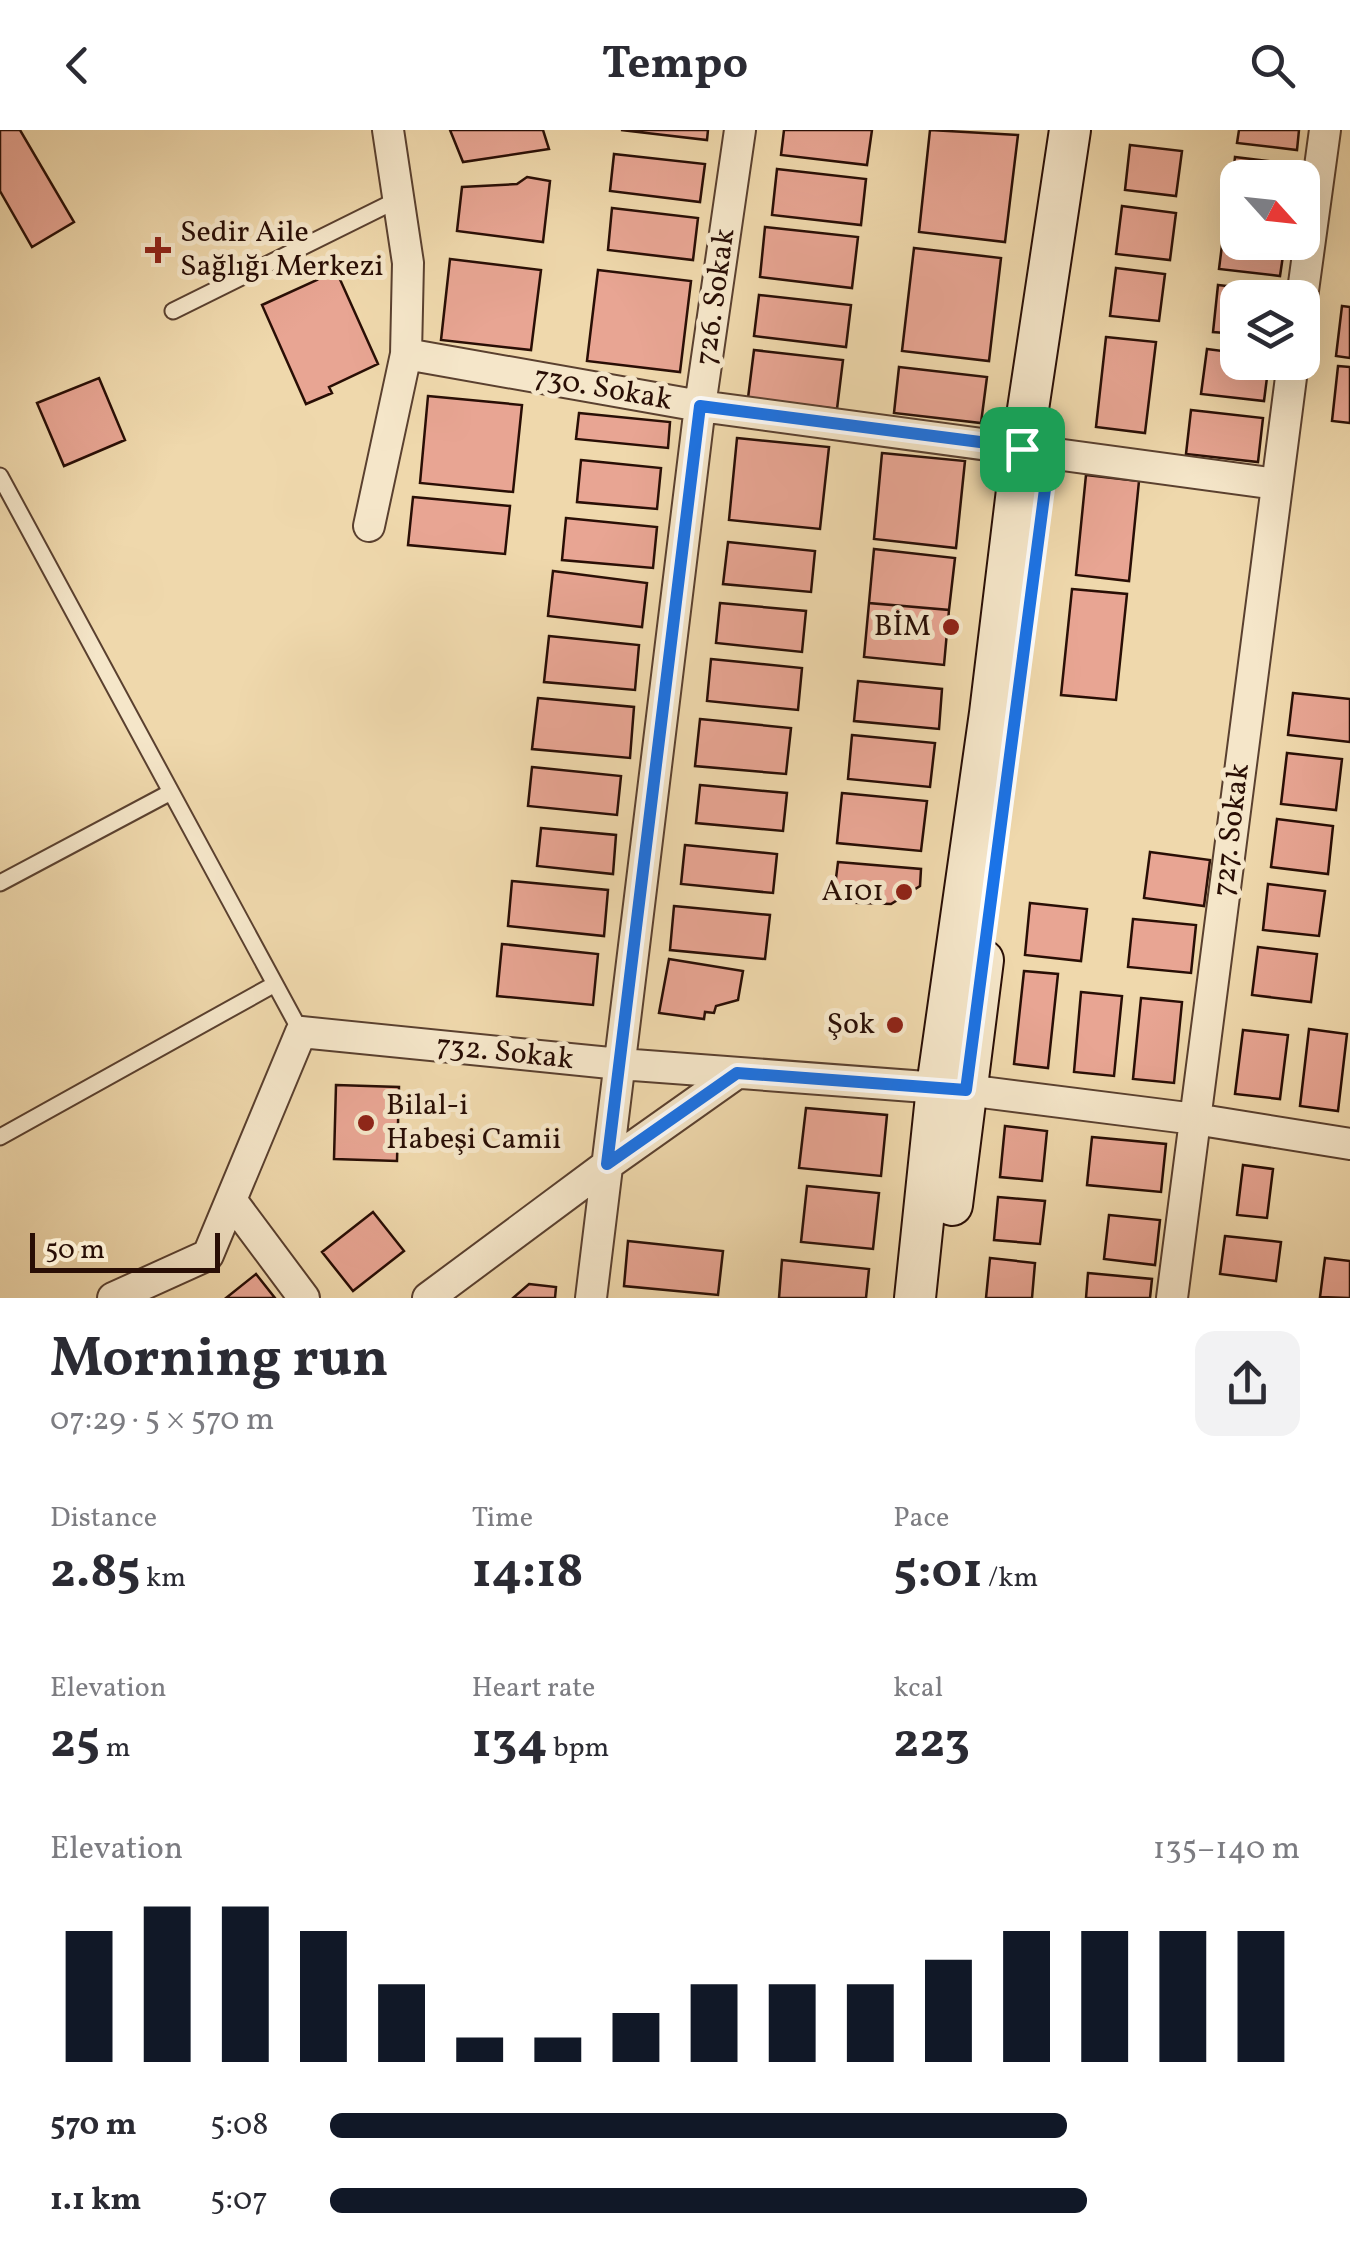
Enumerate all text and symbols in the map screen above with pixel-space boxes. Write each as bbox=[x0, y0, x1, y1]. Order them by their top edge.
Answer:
text: Tempo bbox=[602, 34, 748, 97]
icon: back bbox=[50, 38, 105, 93]
icon: search bbox=[1245, 38, 1300, 93]
north arrow bbox=[1220, 160, 1320, 260]
map controls bbox=[1220, 160, 1320, 380]
place label: Sedir Aile Sağlığı Merkezi bbox=[180, 212, 384, 288]
street label: 726. Sokak bbox=[686, 226, 746, 368]
marker: Sedir Aile Sağlığı Merkezi bbox=[145, 237, 171, 263]
button: layers bbox=[1220, 280, 1320, 380]
street label: 730. Sokak bbox=[531, 356, 675, 422]
pin bbox=[980, 407, 1065, 492]
icon: arrive bbox=[995, 422, 1050, 477]
place label: BİM bbox=[874, 606, 931, 648]
marker: BİM bbox=[940, 616, 962, 638]
street label: 727. Sokak bbox=[1203, 761, 1261, 899]
place label: A101 bbox=[822, 871, 884, 913]
marker: A101 bbox=[893, 881, 915, 903]
place label: Şok bbox=[826, 1004, 875, 1046]
marker: Şok bbox=[884, 1014, 906, 1036]
street label: 732. Sokak bbox=[434, 1025, 576, 1081]
place label: Bilal-i Habeşi Camii bbox=[386, 1085, 561, 1161]
marker: Bilal-i Habeşi Camii bbox=[355, 1112, 377, 1134]
scale bar bbox=[30, 1228, 220, 1272]
text: 50 m bbox=[45, 1231, 105, 1270]
text: Morning run bbox=[50, 1323, 389, 1399]
button: share bbox=[1195, 1331, 1300, 1436]
text: 07:29 · 5 × 570 m bbox=[50, 1399, 274, 1443]
text: Distance bbox=[50, 1499, 157, 1538]
text: Time bbox=[472, 1499, 533, 1538]
text: Pace bbox=[893, 1499, 949, 1538]
text: 2.85 bbox=[50, 1538, 140, 1608]
text: 14:18 bbox=[472, 1538, 584, 1608]
text: 5:01 bbox=[893, 1538, 982, 1608]
text: km bbox=[140, 1559, 186, 1598]
text: /km bbox=[982, 1559, 1038, 1598]
text: Elevation bbox=[50, 1669, 166, 1708]
text: Heart rate bbox=[472, 1669, 595, 1708]
text: kcal bbox=[893, 1669, 943, 1708]
text: 25 bbox=[50, 1708, 100, 1778]
text: 134 bbox=[472, 1708, 548, 1778]
text: 223 bbox=[893, 1708, 970, 1778]
text: m bbox=[100, 1729, 130, 1768]
text: bpm bbox=[548, 1729, 609, 1768]
text: Elevation bbox=[50, 1828, 183, 1872]
text: 135–140 m bbox=[1153, 1828, 1300, 1872]
text: 570 m bbox=[50, 2104, 137, 2148]
text: 5:08 bbox=[210, 2104, 268, 2148]
text: 1.1 km bbox=[50, 2179, 142, 2223]
text: 5:07 bbox=[210, 2179, 268, 2223]

